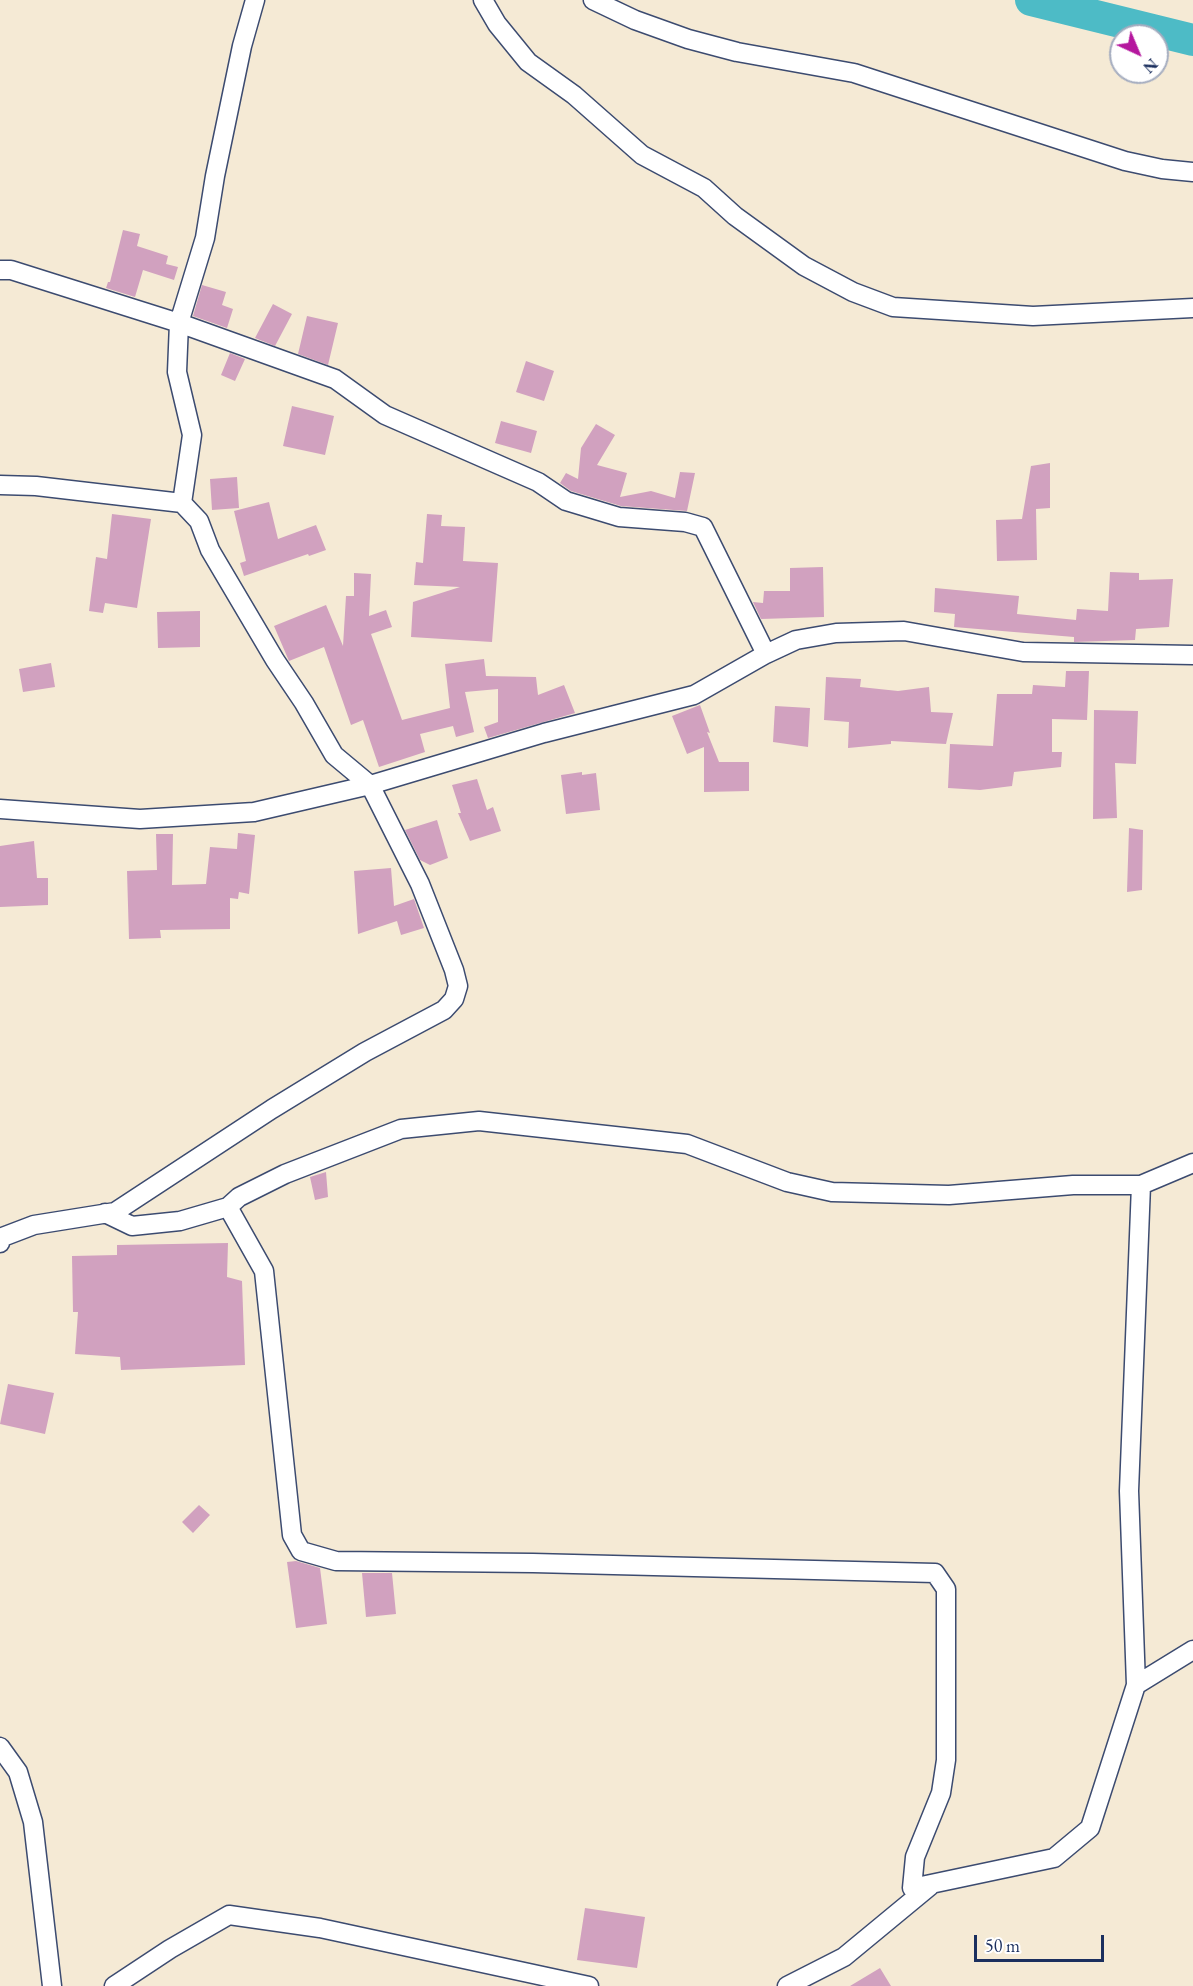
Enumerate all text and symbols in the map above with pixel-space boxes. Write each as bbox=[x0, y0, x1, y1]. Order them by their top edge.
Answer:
north arrow bbox=[1109, 24, 1169, 84]
text: N bbox=[1139, 54, 1162, 78]
scale bar bbox=[977, 1923, 1108, 1961]
text: 50 m bbox=[985, 1934, 1020, 1957]

